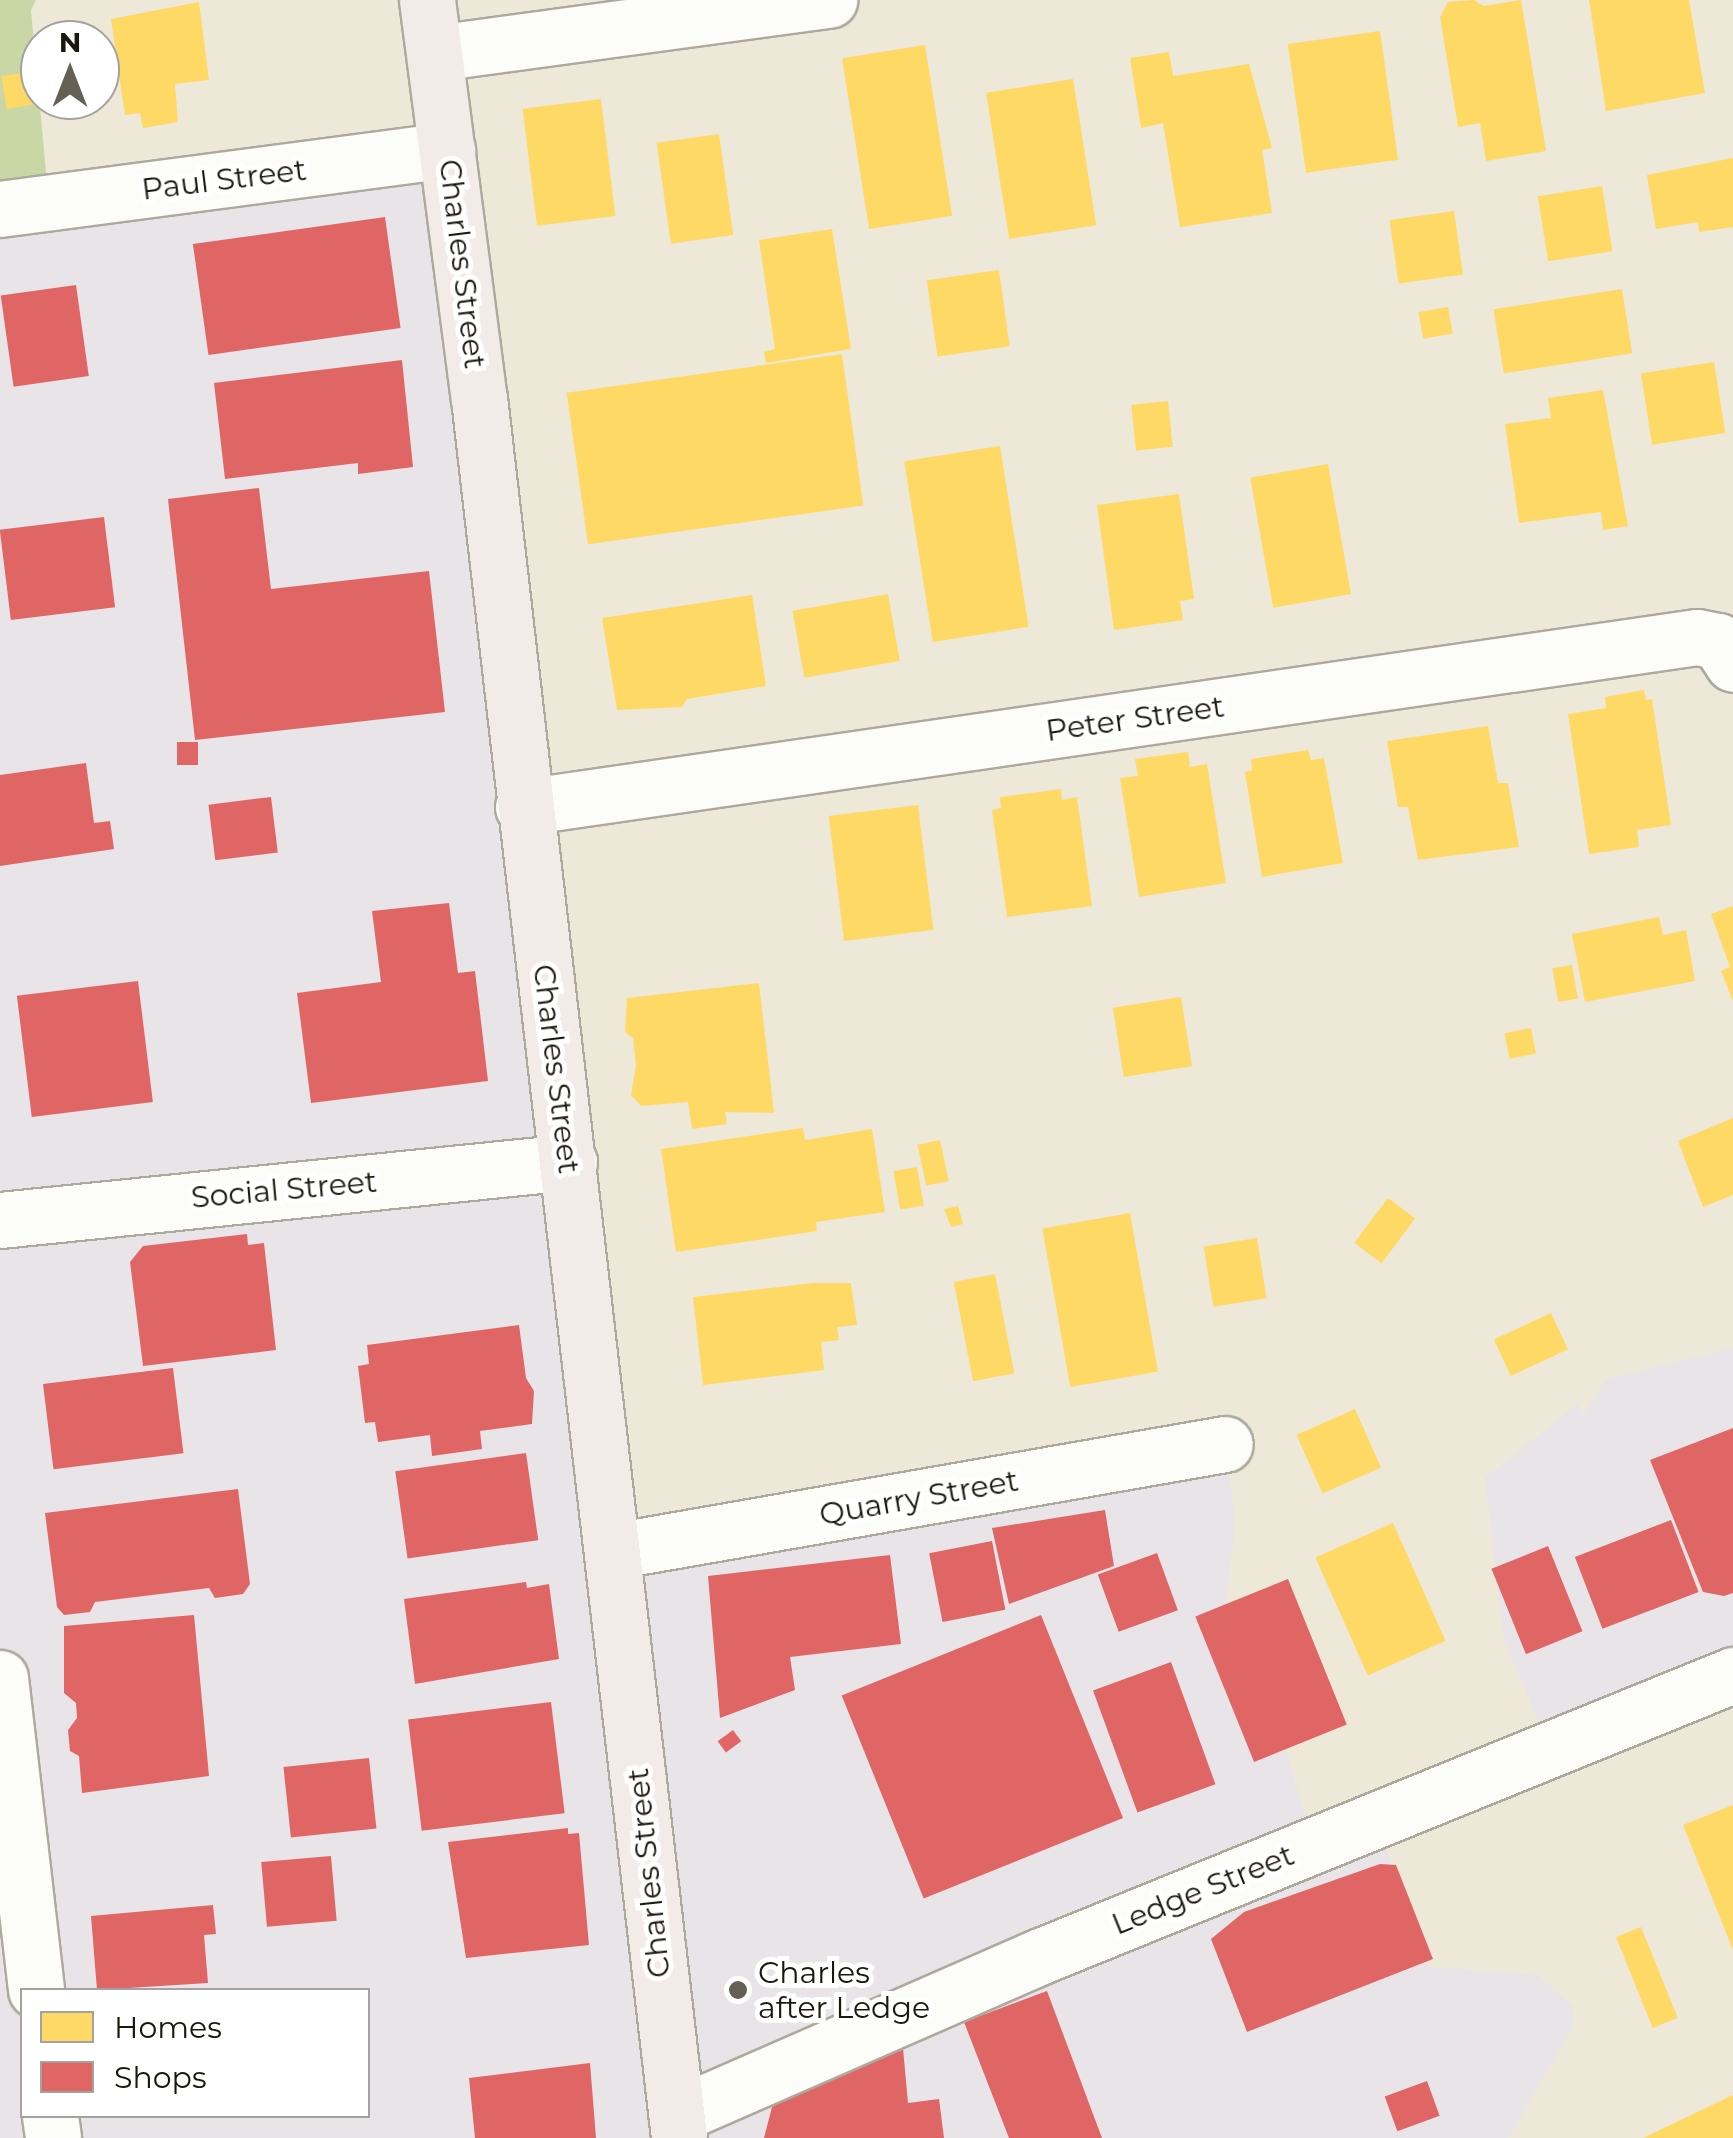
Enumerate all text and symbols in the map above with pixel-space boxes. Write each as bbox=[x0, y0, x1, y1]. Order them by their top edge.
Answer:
north arrow bbox=[20, 20, 120, 120]
text: N bbox=[59, 25, 81, 59]
street label: Paul Street bbox=[140, 152, 308, 208]
street label: Charles Street bbox=[431, 157, 493, 371]
street label: Peter Street bbox=[1044, 689, 1226, 749]
street label: Charles Street bbox=[525, 962, 587, 1176]
street label: Social Street bbox=[190, 1164, 378, 1216]
street label: Quarry Street bbox=[817, 1463, 1021, 1533]
street label: Charles Street bbox=[620, 1766, 678, 1980]
street label: Ledge Street bbox=[1107, 1837, 1299, 1943]
place label: Charles after Ledge bbox=[758, 1955, 930, 2026]
marker: Charles after Ledge bbox=[727, 1979, 749, 2001]
legend bbox=[20, 1988, 370, 2118]
text: Homes bbox=[114, 2009, 222, 2046]
text: Shops bbox=[114, 2059, 207, 2096]

